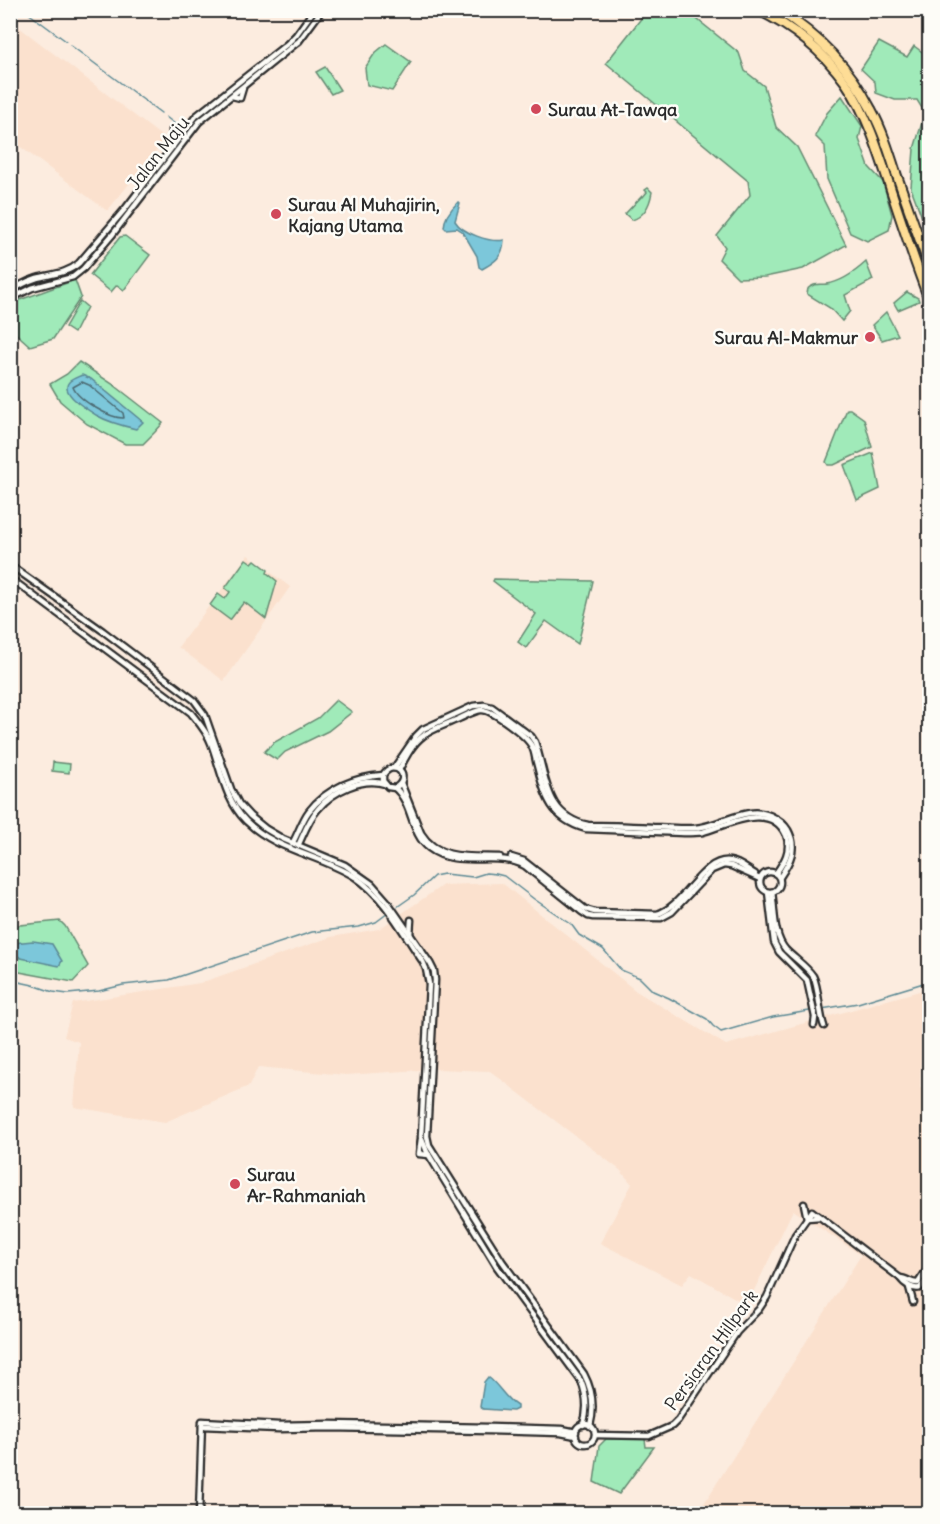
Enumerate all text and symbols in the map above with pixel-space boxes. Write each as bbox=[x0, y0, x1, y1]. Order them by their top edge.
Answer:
place label: Surau At-Tawqa bbox=[548, 98, 677, 121]
marker: Surau At-Tawqa bbox=[529, 102, 543, 116]
street label: Jalan Maju bbox=[122, 111, 194, 195]
place label: Surau Al Muhajirin, Kajang Utama bbox=[288, 193, 440, 237]
marker: Surau Al Muhajirin, Kajang Utama bbox=[269, 207, 283, 221]
place label: Surau Al-Makmur bbox=[715, 326, 859, 349]
marker: Surau Al-Makmur bbox=[863, 330, 877, 344]
place label: Surau Ar-Rahmaniah bbox=[247, 1163, 366, 1207]
marker: Surau Ar-Rahmaniah bbox=[228, 1177, 242, 1191]
street label: Persiaran Hillpark bbox=[659, 1285, 763, 1415]

